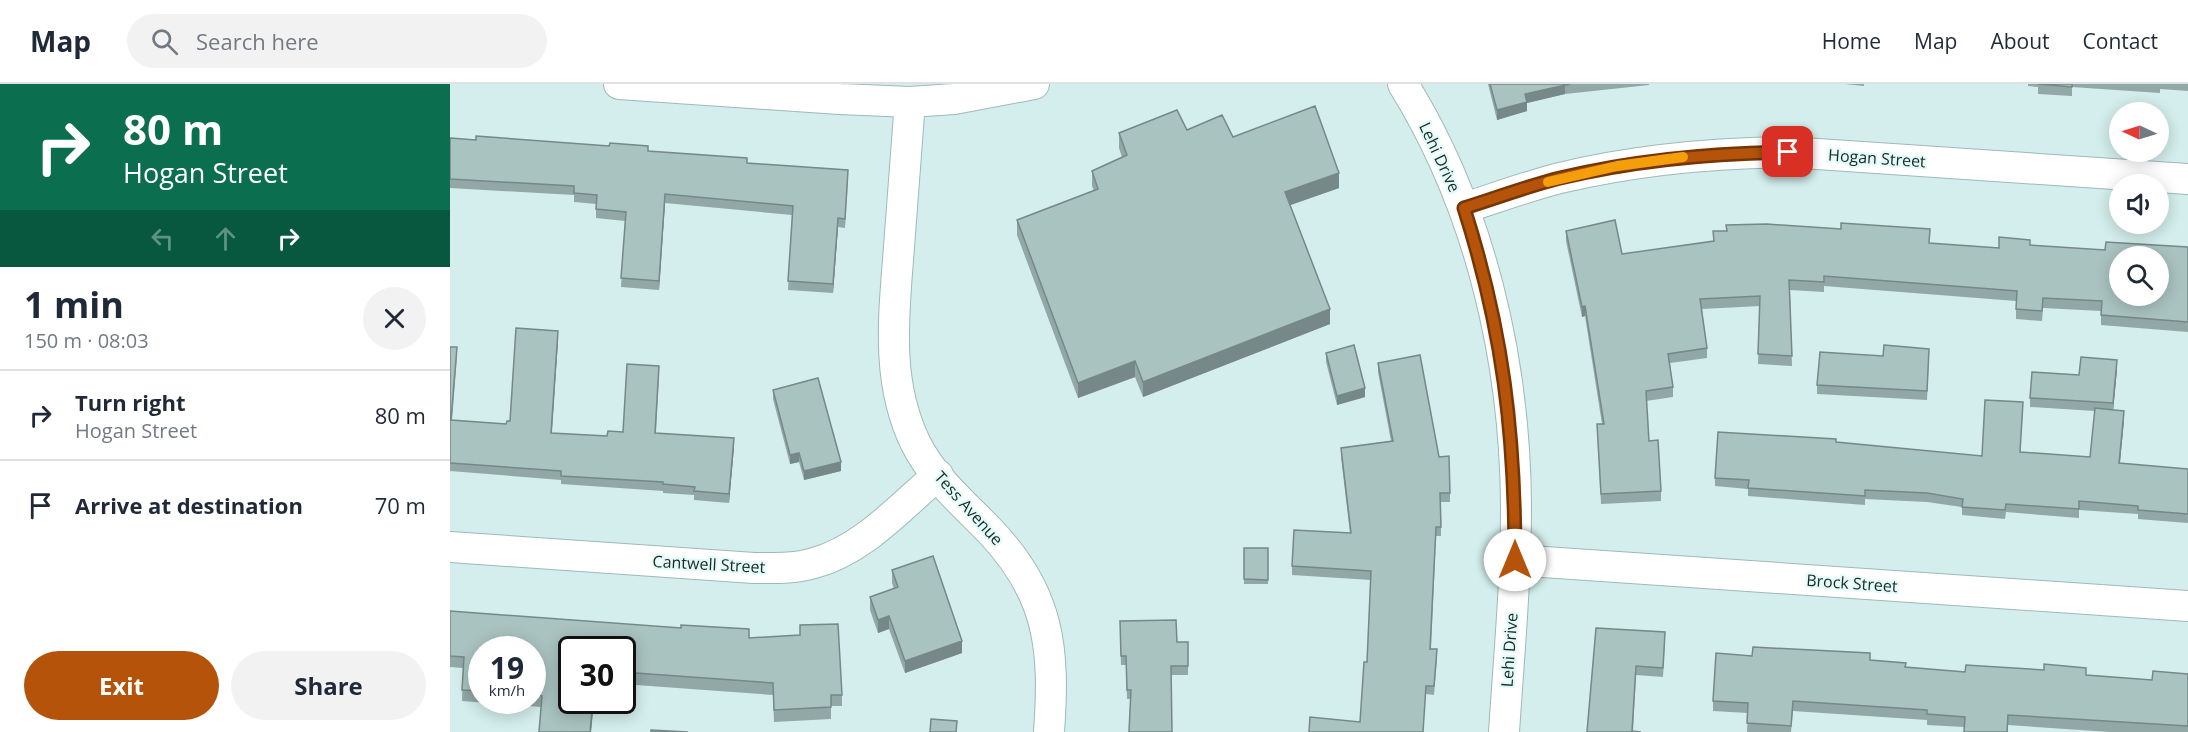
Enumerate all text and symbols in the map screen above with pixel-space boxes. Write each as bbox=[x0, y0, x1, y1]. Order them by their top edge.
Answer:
search box bbox=[127, 14, 547, 68]
text: Map bbox=[30, 22, 91, 60]
icon: search bbox=[148, 25, 181, 58]
text: Search here bbox=[196, 26, 319, 56]
text: Home bbox=[1822, 27, 1881, 55]
text: Map bbox=[1914, 27, 1957, 55]
text: About bbox=[1990, 27, 2050, 55]
text: Contact bbox=[2083, 27, 2158, 55]
text: 80 m bbox=[123, 100, 223, 157]
north arrow bbox=[2109, 102, 2169, 162]
map controls bbox=[2109, 102, 2169, 306]
icon: right bbox=[24, 108, 102, 186]
street label: Lehi Drive bbox=[1414, 119, 1466, 195]
pin bbox=[1762, 126, 1813, 177]
icon: arrive bbox=[1771, 135, 1804, 168]
street label: Hogan Street bbox=[1828, 144, 1927, 172]
text: Hogan Street bbox=[123, 154, 288, 191]
button: sound bbox=[2109, 174, 2169, 234]
icon: left bbox=[146, 222, 179, 255]
icon: ahead bbox=[209, 222, 242, 255]
icon: right bbox=[272, 222, 305, 255]
button: search bbox=[2109, 246, 2169, 306]
text: 1 min bbox=[24, 280, 124, 329]
button: close bbox=[363, 287, 426, 350]
text: 150 m · 08:03 bbox=[24, 327, 149, 354]
text: Turn right bbox=[75, 387, 186, 417]
icon: right bbox=[24, 399, 57, 432]
text: 80 m bbox=[375, 400, 426, 430]
text: Hogan Street bbox=[75, 417, 197, 444]
street label: Tess Avenue bbox=[930, 466, 1008, 550]
icon: arrive bbox=[24, 489, 57, 522]
text: Arrive at destination bbox=[75, 490, 303, 520]
text: 70 m bbox=[375, 490, 426, 520]
position arrow bbox=[1483, 528, 1547, 592]
street label: Cantwell Street bbox=[652, 550, 766, 578]
street label: Brock Street bbox=[1806, 569, 1899, 597]
street label: Lehi Drive bbox=[1495, 612, 1523, 688]
speed limit sign: 30 bbox=[558, 636, 636, 714]
text: 19 bbox=[490, 647, 524, 688]
button: Exit bbox=[24, 651, 219, 720]
button: Share bbox=[231, 651, 426, 720]
text: km/h bbox=[489, 680, 525, 700]

